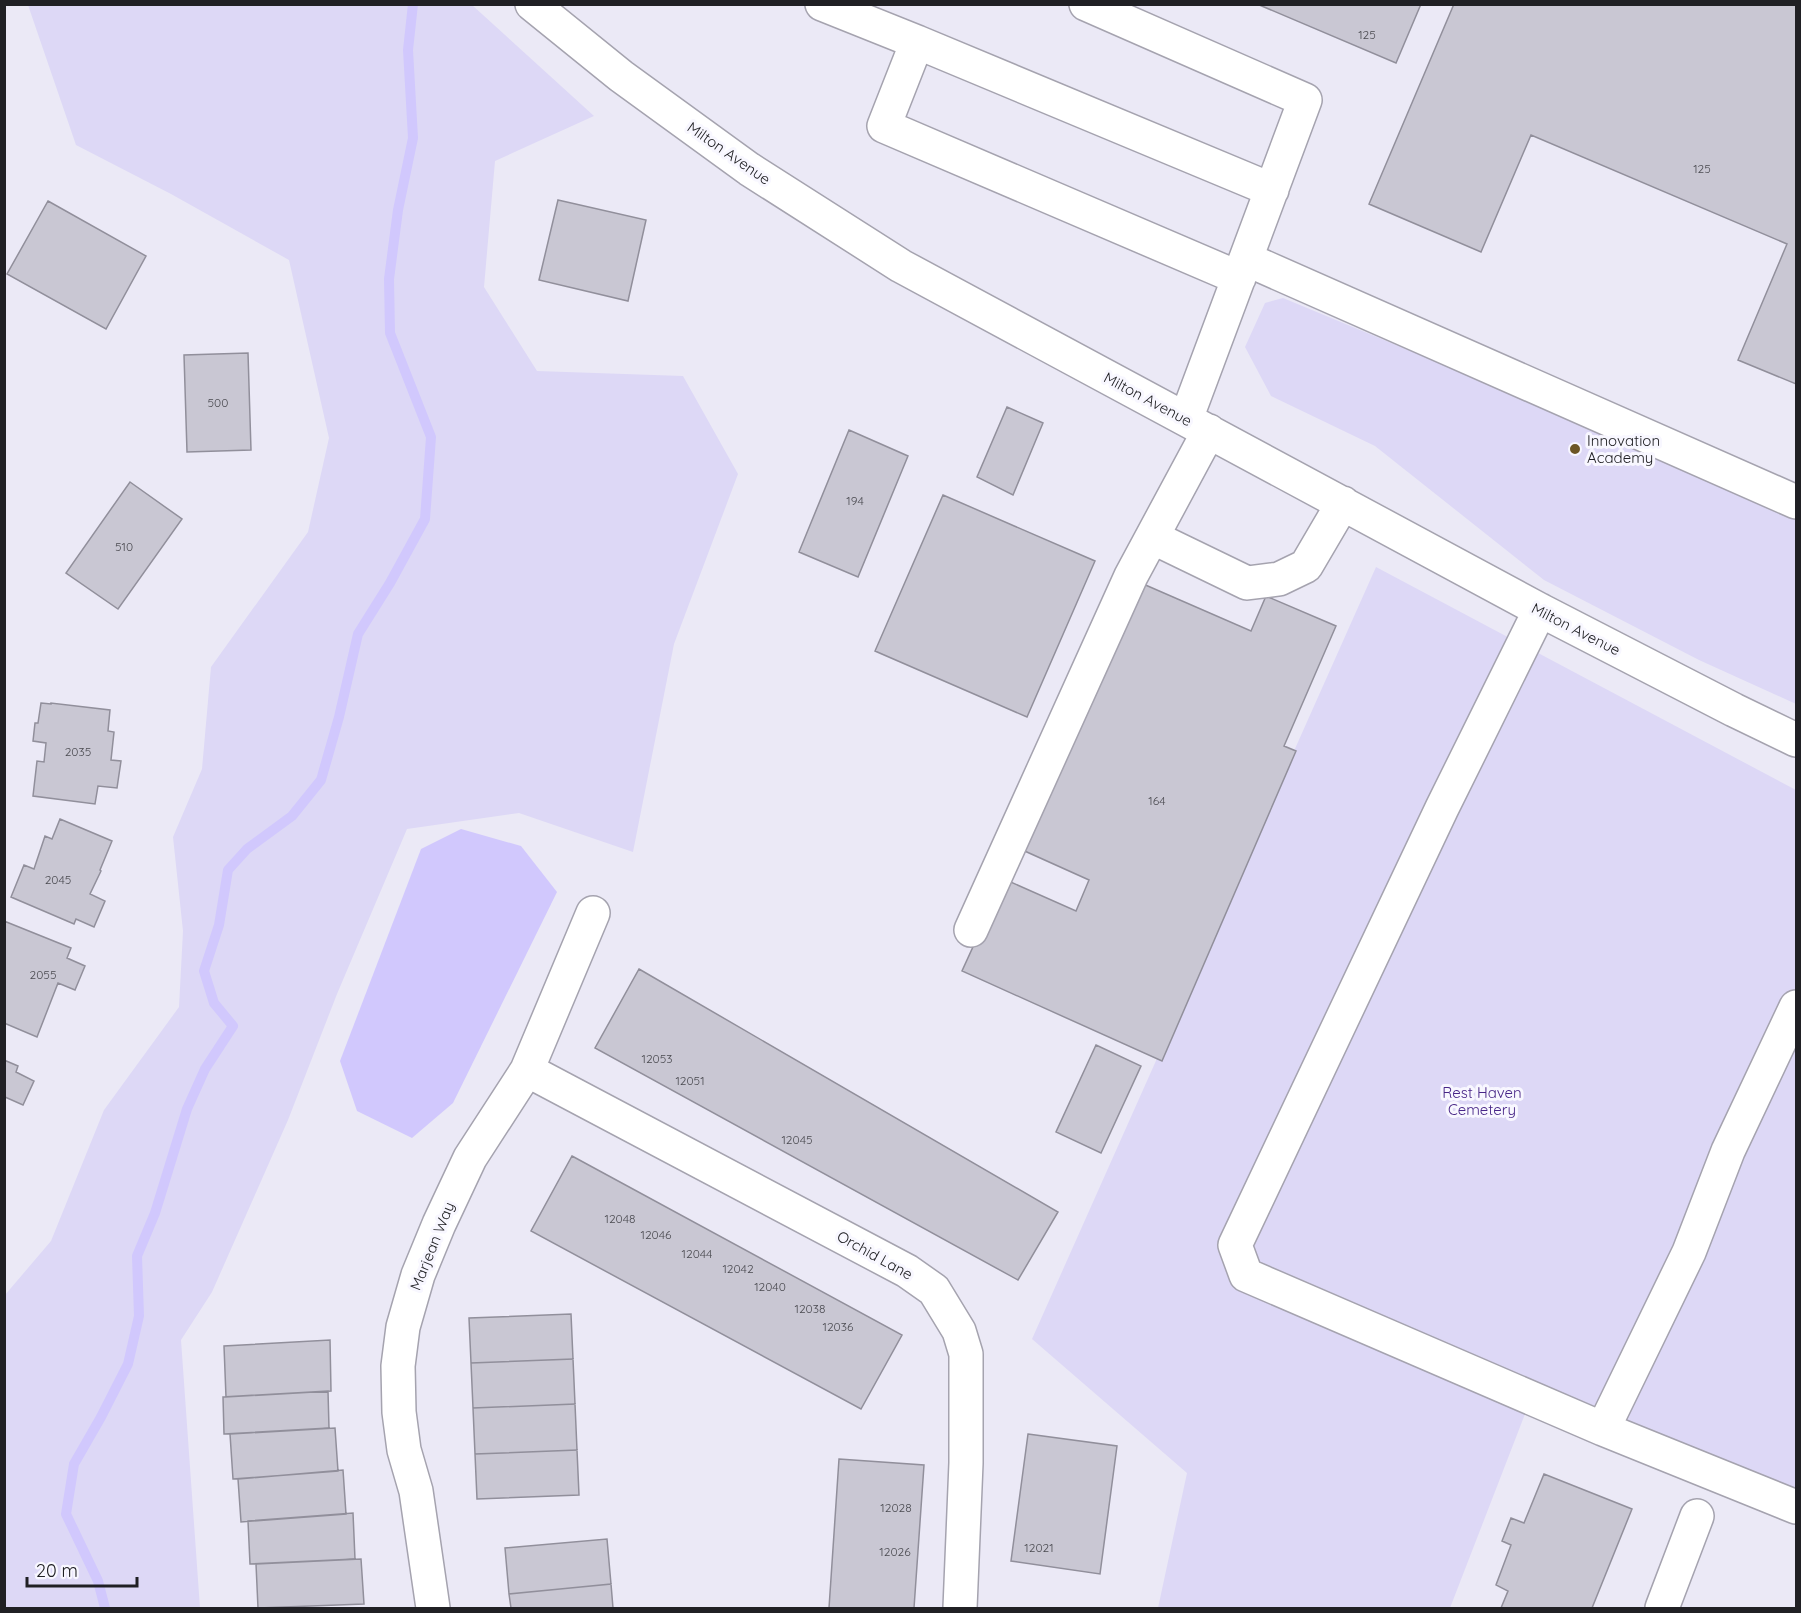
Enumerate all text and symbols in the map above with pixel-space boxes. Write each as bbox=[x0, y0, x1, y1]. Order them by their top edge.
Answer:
house number: 125 bbox=[1358, 27, 1376, 42]
street label: Milton Avenue bbox=[684, 117, 774, 189]
house number: 125 bbox=[1693, 161, 1711, 176]
street label: Milton Avenue bbox=[1101, 368, 1195, 430]
house number: 500 bbox=[208, 395, 228, 410]
place label: Innovation Academy bbox=[1587, 431, 1660, 467]
marker: Innovation Academy bbox=[1568, 442, 1582, 456]
house number: 194 bbox=[846, 493, 864, 508]
house number: 510 bbox=[115, 539, 133, 554]
street label: Milton Avenue bbox=[1528, 598, 1624, 660]
house number: 2035 bbox=[65, 744, 91, 759]
house number: 164 bbox=[1148, 793, 1166, 808]
house number: 2045 bbox=[45, 872, 71, 887]
house number: 2055 bbox=[30, 967, 56, 982]
house number: 12053 bbox=[641, 1051, 673, 1066]
house number: 12051 bbox=[675, 1073, 705, 1088]
park label: Rest Haven Cemetery bbox=[1442, 1083, 1522, 1119]
house number: 12045 bbox=[781, 1132, 813, 1147]
street label: Marjean Way bbox=[406, 1199, 458, 1293]
house number: 12048 bbox=[604, 1211, 636, 1226]
street label: Orchid Lane bbox=[834, 1226, 916, 1284]
house number: 12046 bbox=[640, 1227, 672, 1242]
house number: 12044 bbox=[682, 1246, 712, 1261]
house number: 12042 bbox=[722, 1261, 754, 1276]
house number: 12040 bbox=[754, 1279, 786, 1294]
house number: 12038 bbox=[795, 1301, 826, 1316]
house number: 12036 bbox=[823, 1319, 854, 1334]
house number: 12028 bbox=[880, 1500, 912, 1515]
house number: 12021 bbox=[1024, 1540, 1054, 1555]
house number: 12026 bbox=[879, 1544, 911, 1559]
scale bar bbox=[27, 1550, 136, 1588]
text: 20 m bbox=[36, 1559, 78, 1582]

